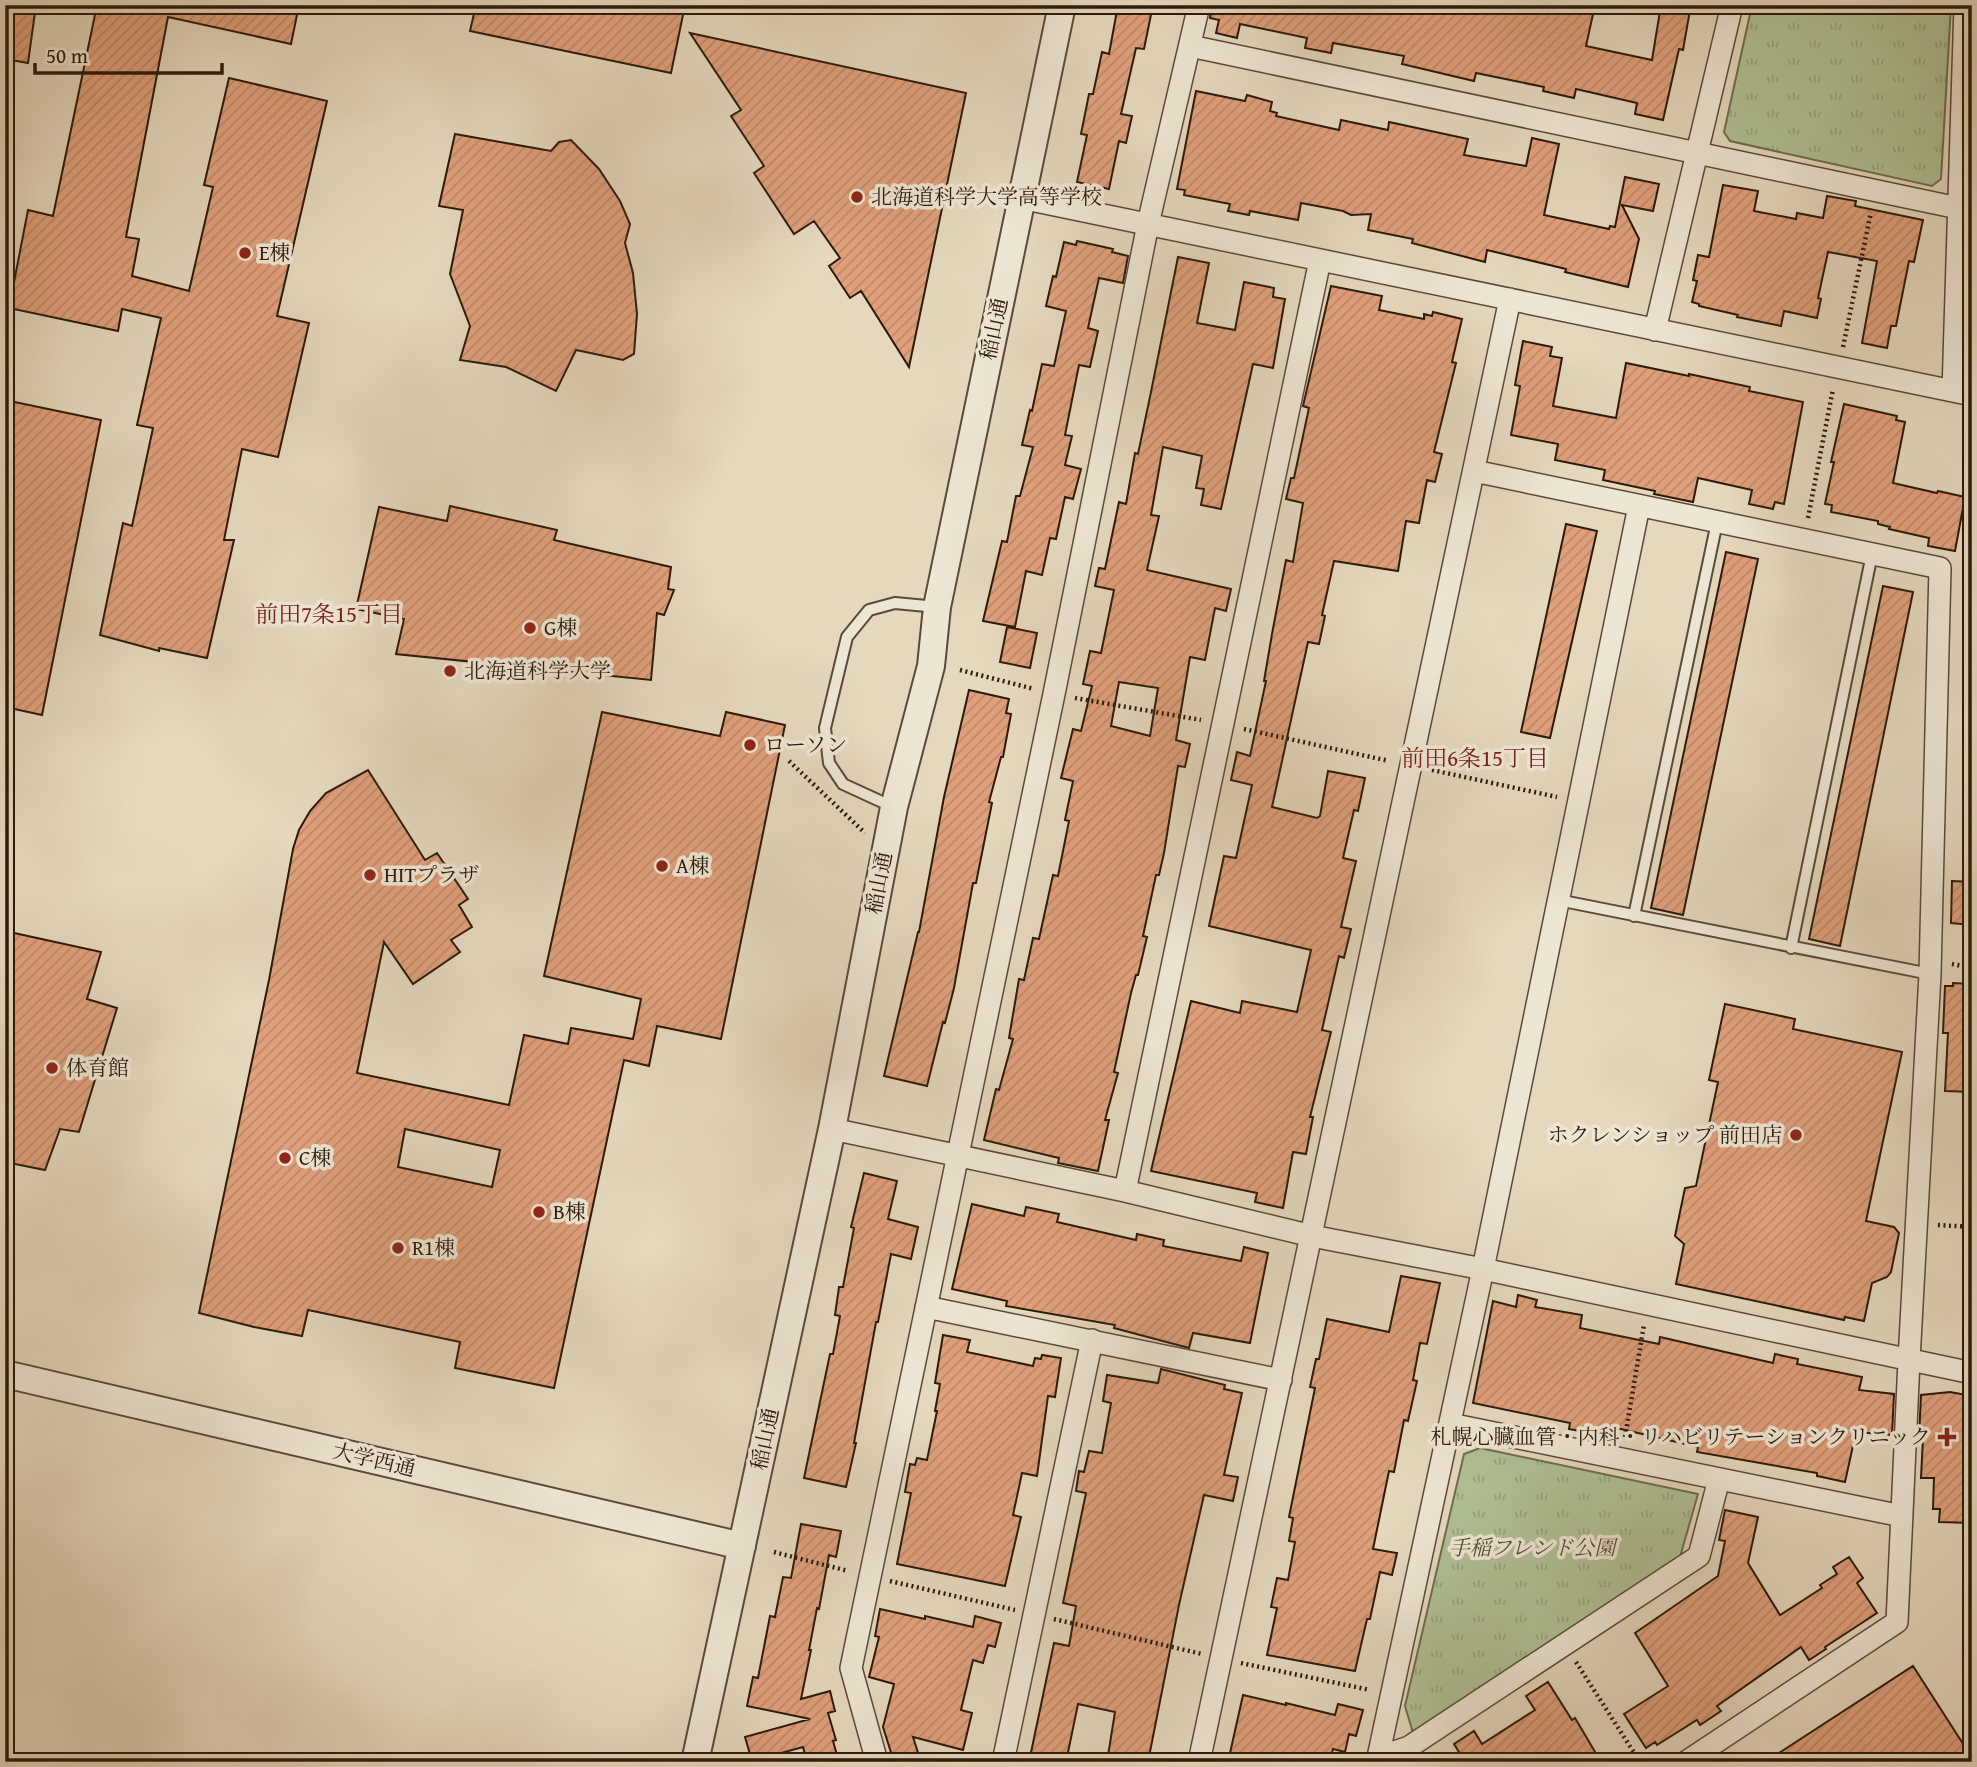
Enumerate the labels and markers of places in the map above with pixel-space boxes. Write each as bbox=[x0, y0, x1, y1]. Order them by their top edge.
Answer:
place label: 北海道科学大学高等学校 bbox=[871, 181, 1102, 212]
marker: 北海道科学大学高等学校 bbox=[849, 189, 865, 205]
place label: E棟 bbox=[259, 237, 291, 268]
marker: E棟 bbox=[237, 245, 253, 261]
place label: G棟 bbox=[544, 612, 577, 643]
marker: G棟 bbox=[522, 620, 538, 636]
place label: 北海道科学大学 bbox=[464, 655, 611, 686]
marker: 北海道科学大学 bbox=[442, 663, 458, 679]
place label: ローソン bbox=[764, 729, 847, 760]
marker: ローソン bbox=[742, 737, 758, 753]
place label: A棟 bbox=[676, 850, 710, 881]
marker: A棟 bbox=[654, 858, 670, 874]
place label: HITプラザ bbox=[384, 859, 479, 890]
marker: HITプラザ bbox=[362, 867, 378, 883]
place label: 体育館 bbox=[66, 1052, 129, 1083]
marker: 体育館 bbox=[44, 1060, 60, 1076]
place label: ホクレンショップ 前田店 bbox=[1548, 1119, 1782, 1150]
marker: ホクレンショップ 前田店 bbox=[1788, 1127, 1804, 1143]
place label: C棟 bbox=[299, 1142, 331, 1173]
marker: C棟 bbox=[277, 1150, 293, 1166]
place label: B棟 bbox=[553, 1196, 586, 1227]
marker: B棟 bbox=[531, 1204, 547, 1220]
place label: R1棟 bbox=[412, 1232, 455, 1263]
marker: R1棟 bbox=[390, 1240, 406, 1256]
place label: 札幌心臓血管・内科・リハビリテーションクリニック bbox=[1431, 1421, 1931, 1452]
marker: 札幌心臓血管・内科・リハビリテーションクリニック bbox=[1937, 1427, 1957, 1447]

